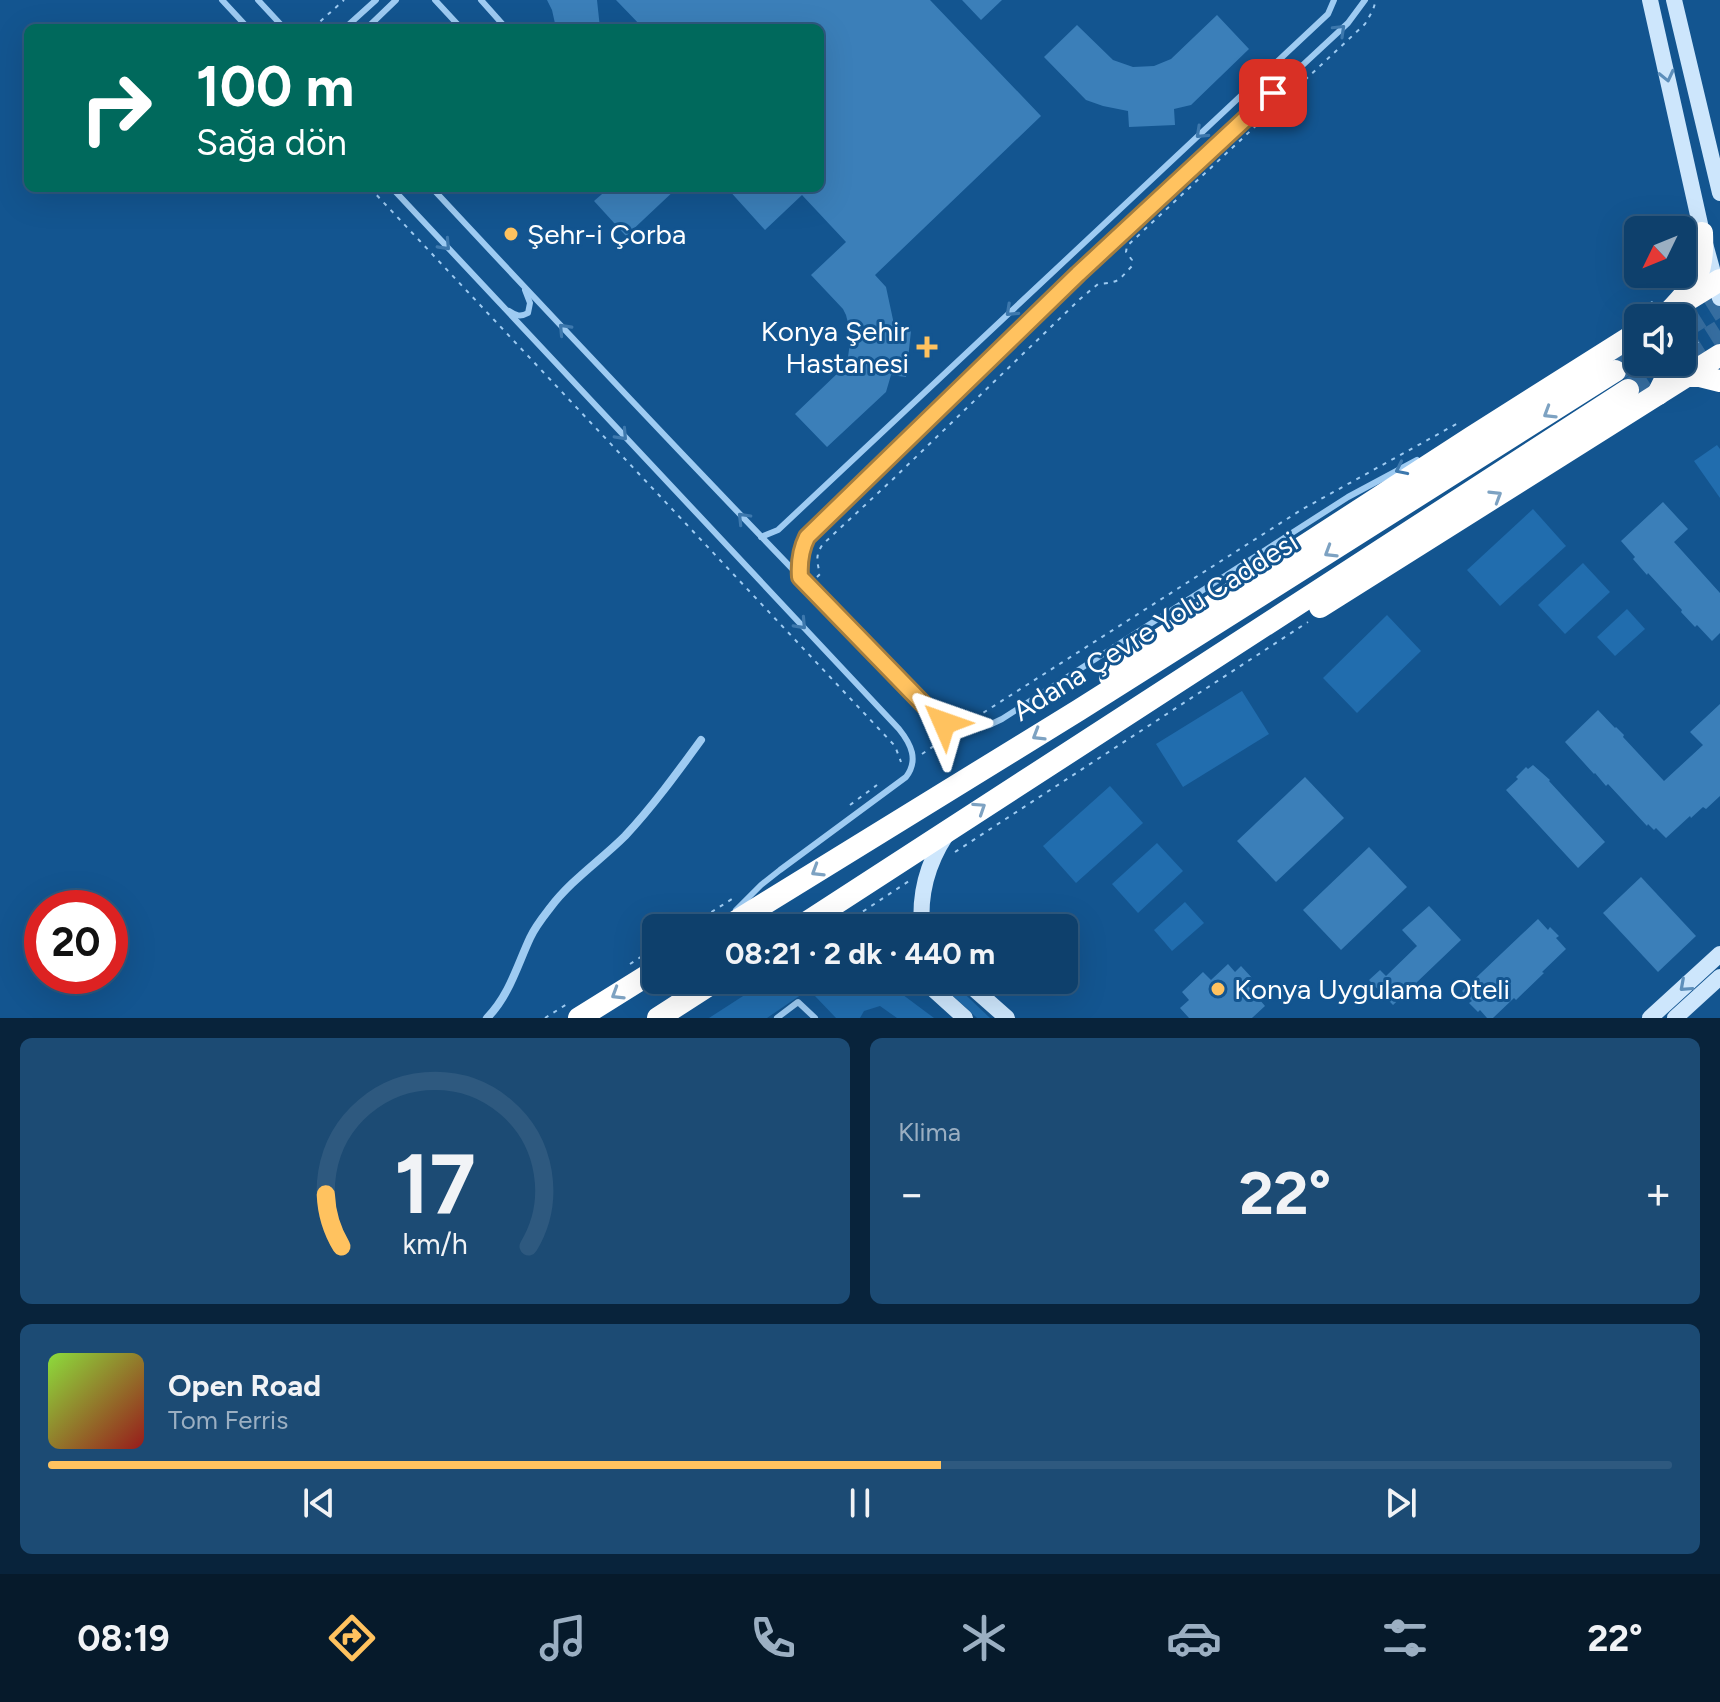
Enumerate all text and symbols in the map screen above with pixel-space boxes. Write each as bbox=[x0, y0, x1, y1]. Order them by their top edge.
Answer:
one-way arrow bbox=[1331, 25, 1345, 39]
text: 100 m bbox=[196, 53, 354, 120]
icon: right bbox=[64, 56, 168, 160]
pin bbox=[1239, 59, 1307, 127]
one-way arrow bbox=[1658, 69, 1675, 82]
icon: arrive bbox=[1251, 71, 1295, 115]
text: Sağa dön bbox=[196, 121, 347, 164]
one-way arrow bbox=[1196, 124, 1210, 139]
north arrow bbox=[1624, 216, 1696, 288]
map controls bbox=[1624, 216, 1696, 376]
place label: Şehr-i Çorba bbox=[527, 217, 686, 251]
marker: Şehr-i Çorba bbox=[502, 225, 520, 243]
one-way arrow bbox=[435, 236, 449, 251]
one-way arrow bbox=[1006, 301, 1020, 316]
button: sound bbox=[1624, 304, 1696, 376]
place label: Konya Şehir Hastanesi bbox=[761, 314, 910, 380]
one-way arrow bbox=[559, 324, 573, 339]
marker: Konya Şehir Hastanesi bbox=[916, 336, 938, 358]
one-way arrow bbox=[1544, 403, 1558, 418]
one-way arrow bbox=[613, 426, 627, 441]
one-way arrow bbox=[1394, 459, 1409, 474]
one-way arrow bbox=[1487, 490, 1502, 505]
one-way arrow bbox=[737, 513, 752, 527]
street label: Adana Çevre Yolu Caddesi bbox=[1006, 524, 1304, 728]
one-way arrow bbox=[1324, 542, 1338, 557]
one-way arrow bbox=[791, 615, 805, 630]
position arrow bbox=[902, 681, 986, 765]
one-way arrow bbox=[1033, 725, 1047, 740]
one-way arrow bbox=[972, 803, 986, 818]
one-way arrow bbox=[811, 861, 826, 876]
speed limit sign: 20 bbox=[24, 890, 128, 994]
text: 08:21 · 2 dk · 440 m bbox=[725, 935, 995, 972]
place label: Konya Uygulama Oteli bbox=[1234, 972, 1510, 1006]
one-way arrow bbox=[1680, 977, 1694, 992]
marker: Konya Uygulama Oteli bbox=[1209, 980, 1227, 998]
one-way arrow bbox=[612, 985, 626, 1000]
text: Klima bbox=[898, 1116, 961, 1148]
text: 17 bbox=[394, 1134, 476, 1234]
text: 22° bbox=[1239, 1157, 1331, 1229]
text: − bbox=[898, 1167, 925, 1220]
text: + bbox=[1645, 1167, 1672, 1220]
text: km/h bbox=[402, 1227, 468, 1261]
text: Open Road bbox=[168, 1367, 321, 1404]
text: Tom Ferris bbox=[168, 1404, 288, 1436]
icon: previous bbox=[297, 1481, 341, 1525]
icon: pause bbox=[838, 1481, 882, 1525]
icon: next bbox=[1379, 1481, 1423, 1525]
icon: directions bbox=[324, 1610, 380, 1666]
icon: music bbox=[535, 1610, 591, 1666]
icon: phone bbox=[745, 1610, 801, 1666]
icon: climate bbox=[956, 1610, 1012, 1666]
icon: car bbox=[1166, 1610, 1222, 1666]
icon: filters bbox=[1377, 1610, 1433, 1666]
text: 08:19 bbox=[77, 1617, 170, 1660]
text: 22° bbox=[1587, 1617, 1643, 1660]

